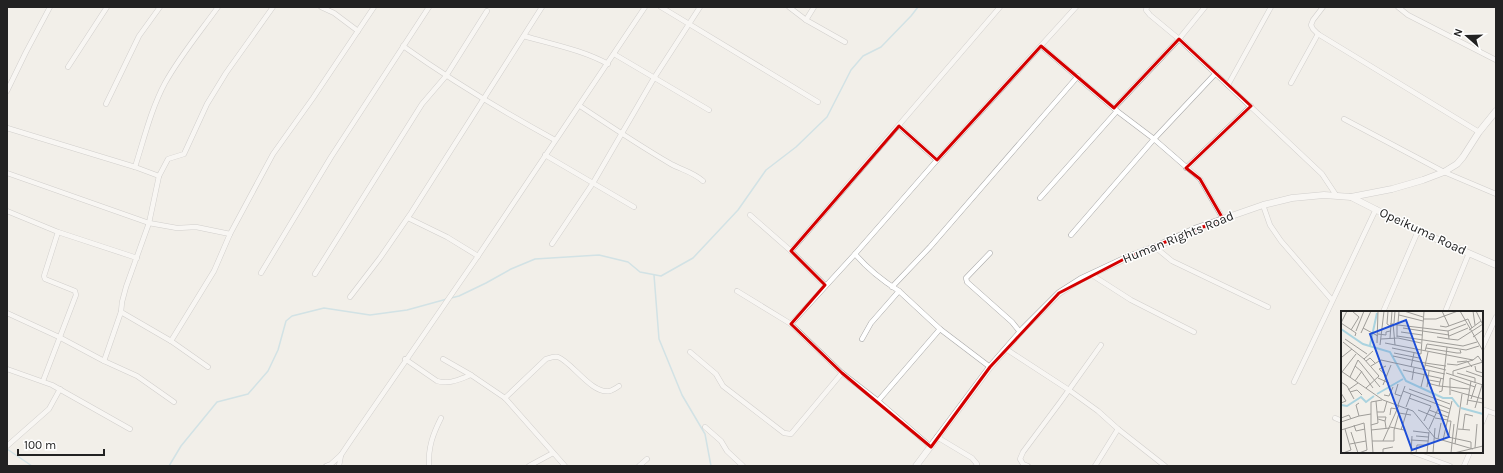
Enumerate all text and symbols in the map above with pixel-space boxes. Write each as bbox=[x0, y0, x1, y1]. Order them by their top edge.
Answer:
north arrow bbox=[1447, 16, 1487, 56]
text: N bbox=[1451, 27, 1466, 39]
street label: Opeikuma Road bbox=[1377, 204, 1469, 258]
street label: Human Rights Road bbox=[1120, 208, 1236, 266]
inset map bbox=[1341, 311, 1483, 453]
scale bar bbox=[18, 431, 104, 457]
text: 100 m bbox=[24, 438, 56, 452]

